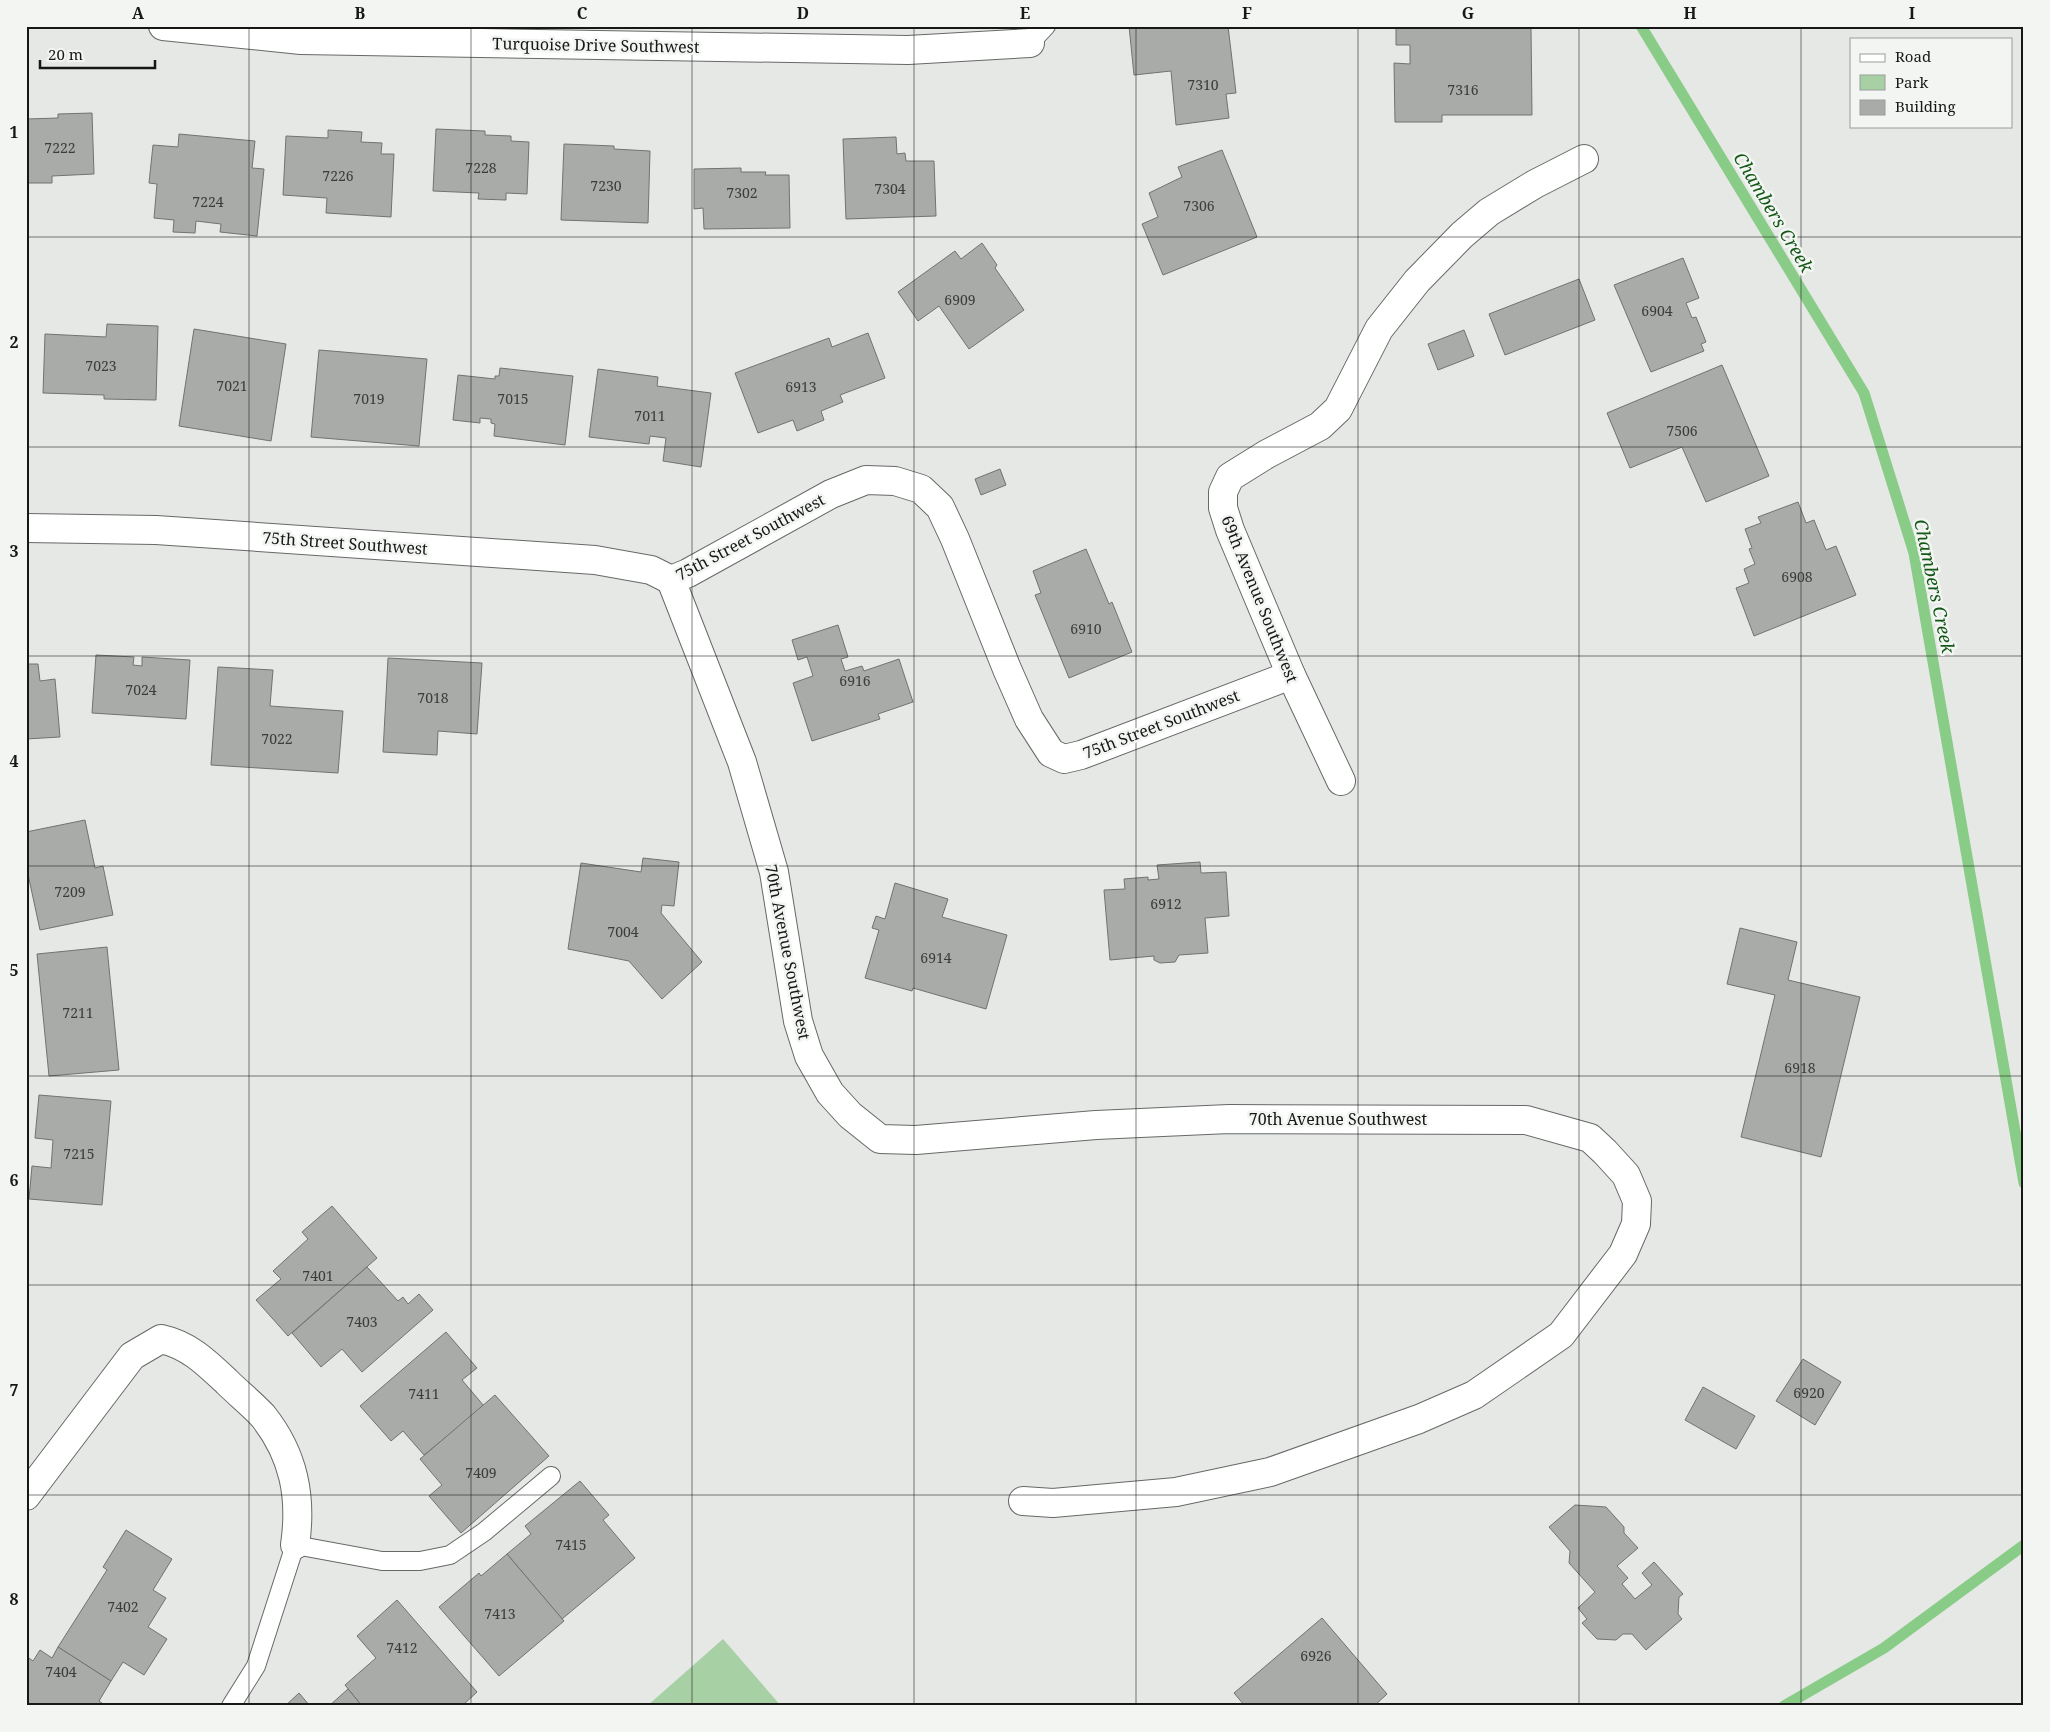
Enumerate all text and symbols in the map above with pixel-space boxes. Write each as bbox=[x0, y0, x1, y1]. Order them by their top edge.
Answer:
text: A bbox=[132, 2, 145, 24]
text: B bbox=[355, 2, 366, 24]
text: C bbox=[577, 2, 588, 24]
text: D bbox=[797, 2, 809, 24]
text: E bbox=[1020, 2, 1030, 24]
text: F bbox=[1242, 2, 1252, 24]
text: G bbox=[1462, 2, 1474, 24]
text: H bbox=[1683, 2, 1697, 24]
text: I bbox=[1909, 2, 1915, 24]
street label: Turquoise Drive Southwest bbox=[492, 32, 700, 58]
scale bar bbox=[40, 38, 155, 70]
legend bbox=[1850, 38, 2012, 128]
text: 20 m bbox=[48, 44, 83, 64]
text: Road bbox=[1895, 46, 1931, 66]
text: Park bbox=[1895, 72, 1929, 92]
house number: 7310 bbox=[1187, 75, 1219, 94]
house number: 7316 bbox=[1447, 80, 1479, 99]
text: Building bbox=[1895, 96, 1956, 116]
text: 1 bbox=[9, 121, 19, 143]
house number: 7222 bbox=[44, 138, 76, 157]
water label: Chambers Creek bbox=[1729, 147, 1820, 277]
house number: 7228 bbox=[465, 158, 497, 177]
house number: 7226 bbox=[322, 166, 354, 185]
house number: 7230 bbox=[590, 176, 622, 195]
house number: 7304 bbox=[874, 179, 906, 198]
house number: 7302 bbox=[726, 183, 758, 202]
house number: 7224 bbox=[192, 192, 224, 211]
house number: 7306 bbox=[1183, 196, 1215, 215]
house number: 6909 bbox=[944, 290, 976, 309]
house number: 6904 bbox=[1641, 301, 1673, 320]
text: 2 bbox=[9, 331, 19, 353]
house number: 7023 bbox=[85, 356, 117, 375]
house number: 7021 bbox=[216, 376, 248, 395]
house number: 6913 bbox=[785, 377, 817, 396]
house number: 7019 bbox=[353, 389, 385, 408]
house number: 7015 bbox=[497, 389, 529, 408]
house number: 7011 bbox=[634, 406, 666, 425]
house number: 7506 bbox=[1666, 421, 1698, 440]
street label: 75th Street Southwest bbox=[672, 488, 829, 586]
street label: 69th Avenue Southwest bbox=[1216, 512, 1304, 686]
water label: Chambers Creek bbox=[1909, 517, 1961, 656]
street label: 75th Street Southwest bbox=[262, 526, 429, 560]
text: 3 bbox=[9, 540, 19, 562]
house number: 6908 bbox=[1781, 567, 1813, 586]
house number: 6910 bbox=[1070, 619, 1102, 638]
house number: 6916 bbox=[839, 671, 871, 690]
house number: 7024 bbox=[125, 680, 157, 699]
street label: 75th Street Southwest bbox=[1080, 684, 1243, 764]
house number: 7018 bbox=[417, 688, 449, 707]
house number: 7022 bbox=[261, 729, 293, 748]
text: 4 bbox=[9, 750, 19, 772]
street label: 70th Avenue Southwest bbox=[760, 862, 816, 1042]
house number: 7209 bbox=[54, 882, 86, 901]
house number: 6912 bbox=[1150, 894, 1182, 913]
house number: 7004 bbox=[607, 922, 639, 941]
house number: 6914 bbox=[920, 948, 952, 967]
text: 5 bbox=[9, 959, 19, 981]
house number: 7211 bbox=[62, 1003, 94, 1022]
house number: 6918 bbox=[1784, 1058, 1816, 1077]
street label: 70th Avenue Southwest bbox=[1249, 1108, 1427, 1130]
house number: 7215 bbox=[63, 1144, 95, 1163]
text: 6 bbox=[9, 1169, 19, 1191]
house number: 7401 bbox=[302, 1266, 334, 1285]
house number: 7403 bbox=[346, 1312, 378, 1331]
text: 7 bbox=[9, 1379, 19, 1401]
house number: 6920 bbox=[1793, 1383, 1825, 1402]
house number: 7411 bbox=[408, 1384, 440, 1403]
house number: 7409 bbox=[465, 1463, 497, 1482]
house number: 7415 bbox=[555, 1535, 587, 1554]
text: 8 bbox=[9, 1588, 19, 1610]
house number: 7402 bbox=[107, 1597, 139, 1616]
house number: 7413 bbox=[484, 1604, 516, 1623]
house number: 7412 bbox=[386, 1638, 418, 1657]
house number: 6926 bbox=[1300, 1646, 1332, 1665]
house number: 7404 bbox=[45, 1662, 77, 1681]

